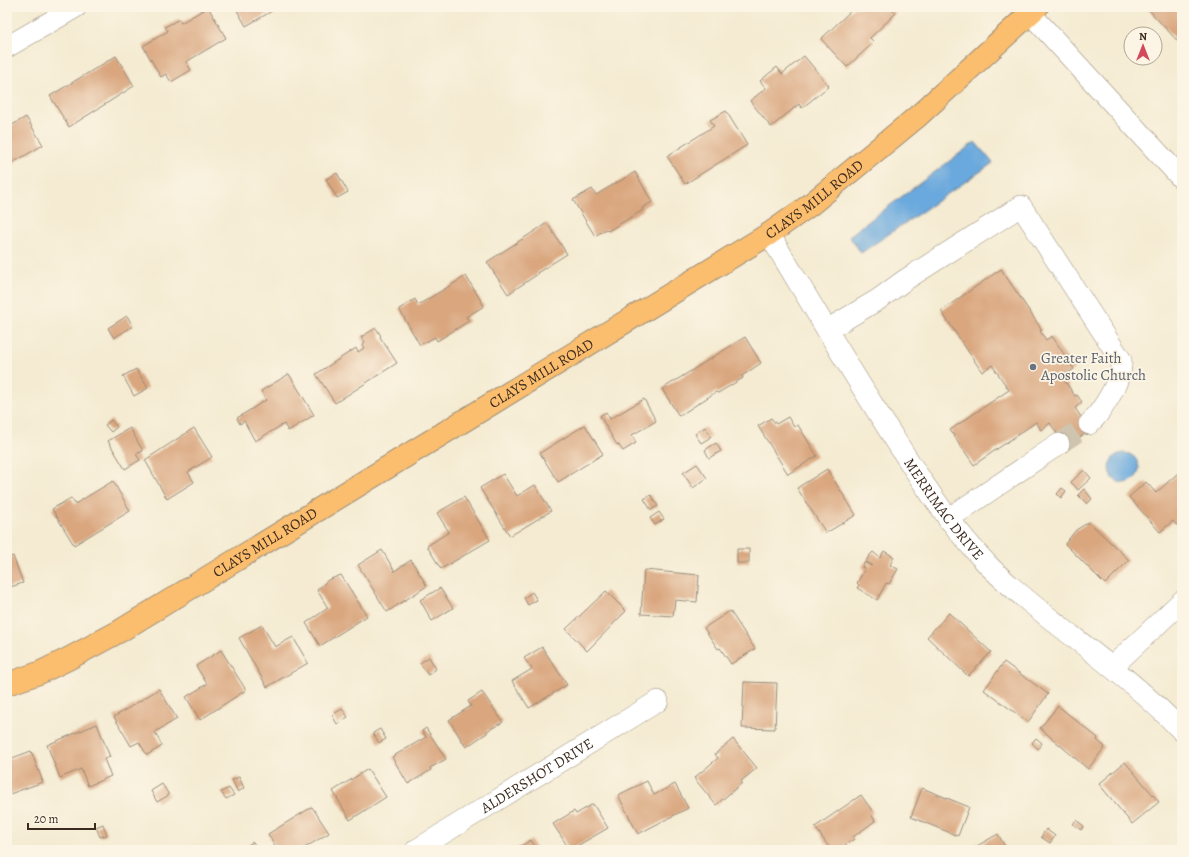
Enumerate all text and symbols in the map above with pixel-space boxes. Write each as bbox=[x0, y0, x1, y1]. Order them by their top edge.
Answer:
north arrow bbox=[1123, 26, 1163, 66]
text: N bbox=[1139, 29, 1147, 44]
street label: CLAYS MILL ROAD bbox=[761, 155, 868, 244]
street label: CLAYS MILL ROAD bbox=[485, 334, 597, 413]
place label: Greater Faith Apostolic Church bbox=[1040, 348, 1146, 385]
marker: Greater Faith Apostolic Church bbox=[1028, 362, 1038, 372]
street label: MERRIMAC DRIVE bbox=[899, 454, 988, 564]
street label: CLAYS MILL ROAD bbox=[209, 503, 321, 582]
street label: ALDERSHOT DRIVE bbox=[476, 733, 597, 818]
scale bar bbox=[28, 805, 95, 831]
text: 20 m bbox=[34, 811, 58, 827]

